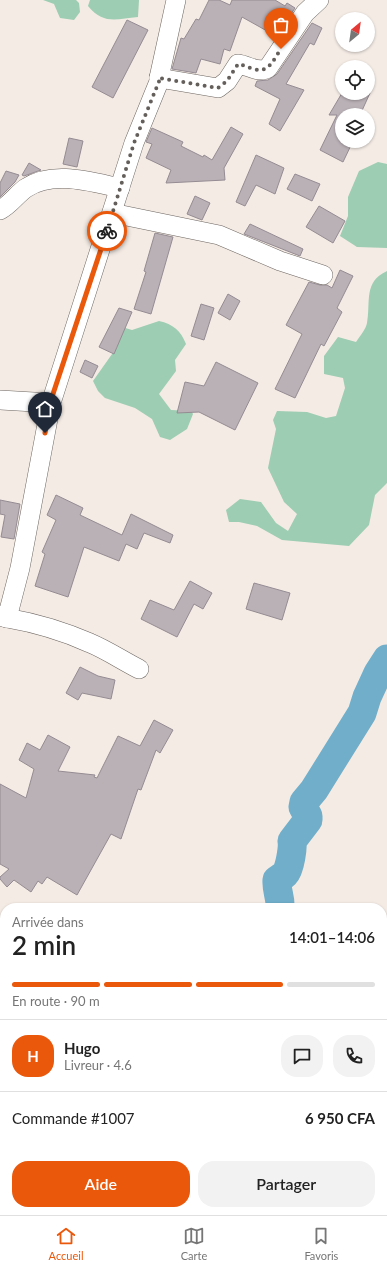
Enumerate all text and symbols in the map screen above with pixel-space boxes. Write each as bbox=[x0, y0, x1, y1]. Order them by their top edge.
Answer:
pin bbox=[264, 8, 298, 49]
north arrow bbox=[335, 12, 375, 52]
map controls bbox=[335, 12, 375, 148]
icon: bag bbox=[270, 14, 292, 36]
button: locate bbox=[335, 60, 375, 100]
button: layers bbox=[335, 108, 375, 148]
courier bbox=[87, 211, 127, 251]
icon: bike bbox=[96, 220, 118, 242]
pin bbox=[28, 392, 62, 433]
icon: home bbox=[34, 398, 56, 420]
text: Arrivée dans bbox=[12, 914, 84, 930]
text: 14:01–14:06 bbox=[289, 928, 375, 946]
text: 2 min bbox=[12, 929, 76, 961]
text: En route · 90 m bbox=[12, 993, 100, 1009]
button: chat bbox=[281, 1035, 323, 1077]
button: phone bbox=[333, 1035, 375, 1077]
text: Hugo bbox=[64, 1039, 100, 1057]
text: H bbox=[27, 1047, 39, 1065]
text: Livreur · 4.6 bbox=[64, 1057, 132, 1073]
text: Commande #1007 bbox=[12, 1109, 135, 1127]
text: 6 950 CFA bbox=[305, 1109, 375, 1127]
button: Aide bbox=[12, 1161, 190, 1207]
button: Partager bbox=[198, 1161, 375, 1207]
tab: Accueil bbox=[49, 1225, 83, 1262]
tab: Carte bbox=[181, 1225, 207, 1262]
tab: Favoris bbox=[304, 1225, 338, 1262]

